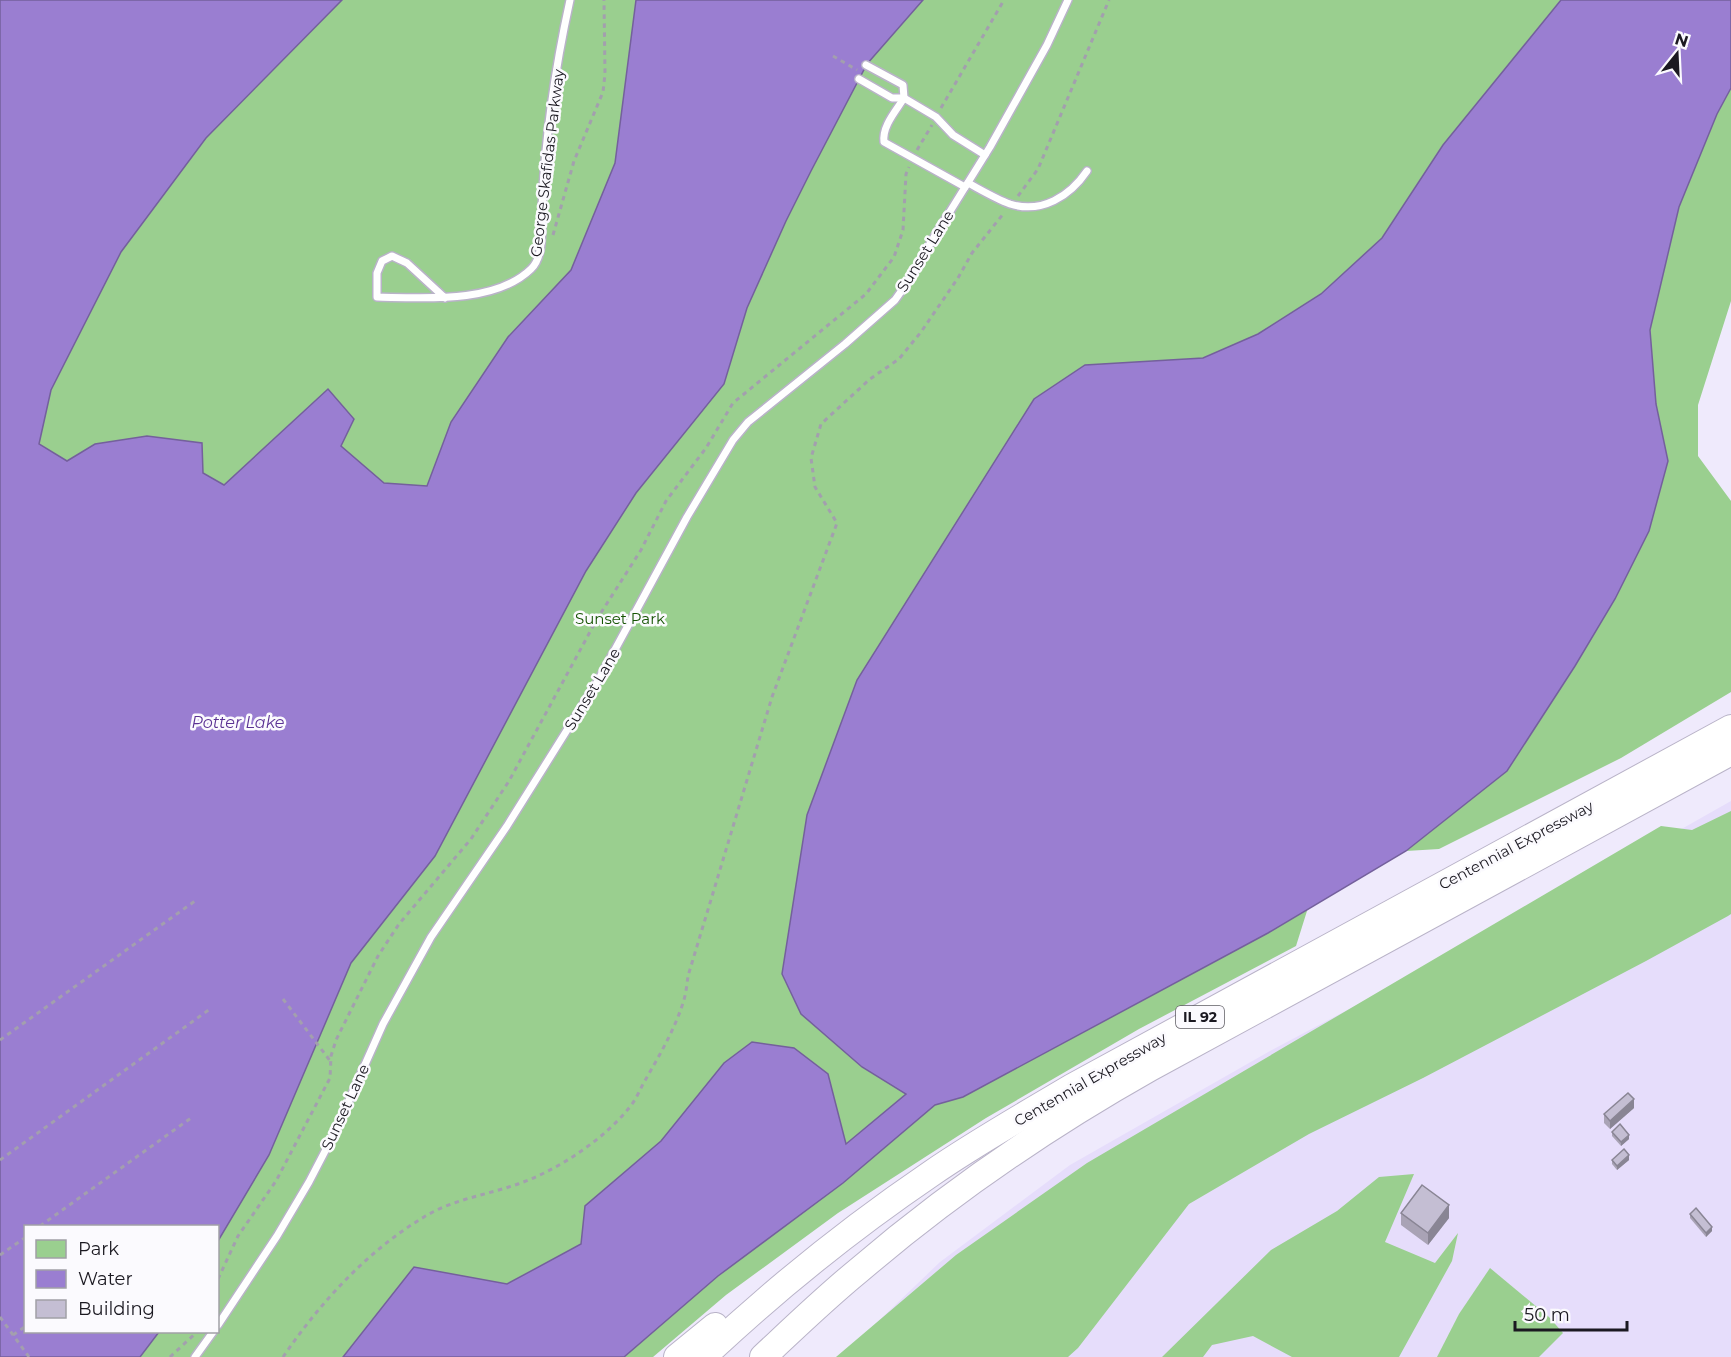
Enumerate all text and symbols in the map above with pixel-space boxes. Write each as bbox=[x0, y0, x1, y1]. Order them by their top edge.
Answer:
north arrow bbox=[1647, 24, 1707, 84]
text: N bbox=[1672, 29, 1691, 51]
street label: George Skafidas Parkway bbox=[526, 67, 568, 258]
street label: Sunset Lane bbox=[892, 207, 958, 295]
park label: Sunset Park bbox=[575, 609, 665, 628]
street label: Sunset Lane bbox=[560, 644, 624, 734]
water label: Potter Lake bbox=[191, 713, 285, 732]
street label: Centennial Expressway bbox=[1435, 796, 1597, 894]
road number: IL 92 bbox=[1176, 1006, 1224, 1028]
street label: Centennial Expressway bbox=[1011, 1027, 1170, 1130]
street label: Sunset Lane bbox=[317, 1061, 373, 1153]
legend bbox=[24, 1225, 219, 1333]
text: Park bbox=[78, 1238, 119, 1260]
text: Water bbox=[78, 1268, 133, 1290]
scale bar bbox=[1515, 1294, 1628, 1332]
text: Building bbox=[78, 1298, 155, 1320]
text: 50 m bbox=[1524, 1304, 1570, 1326]

